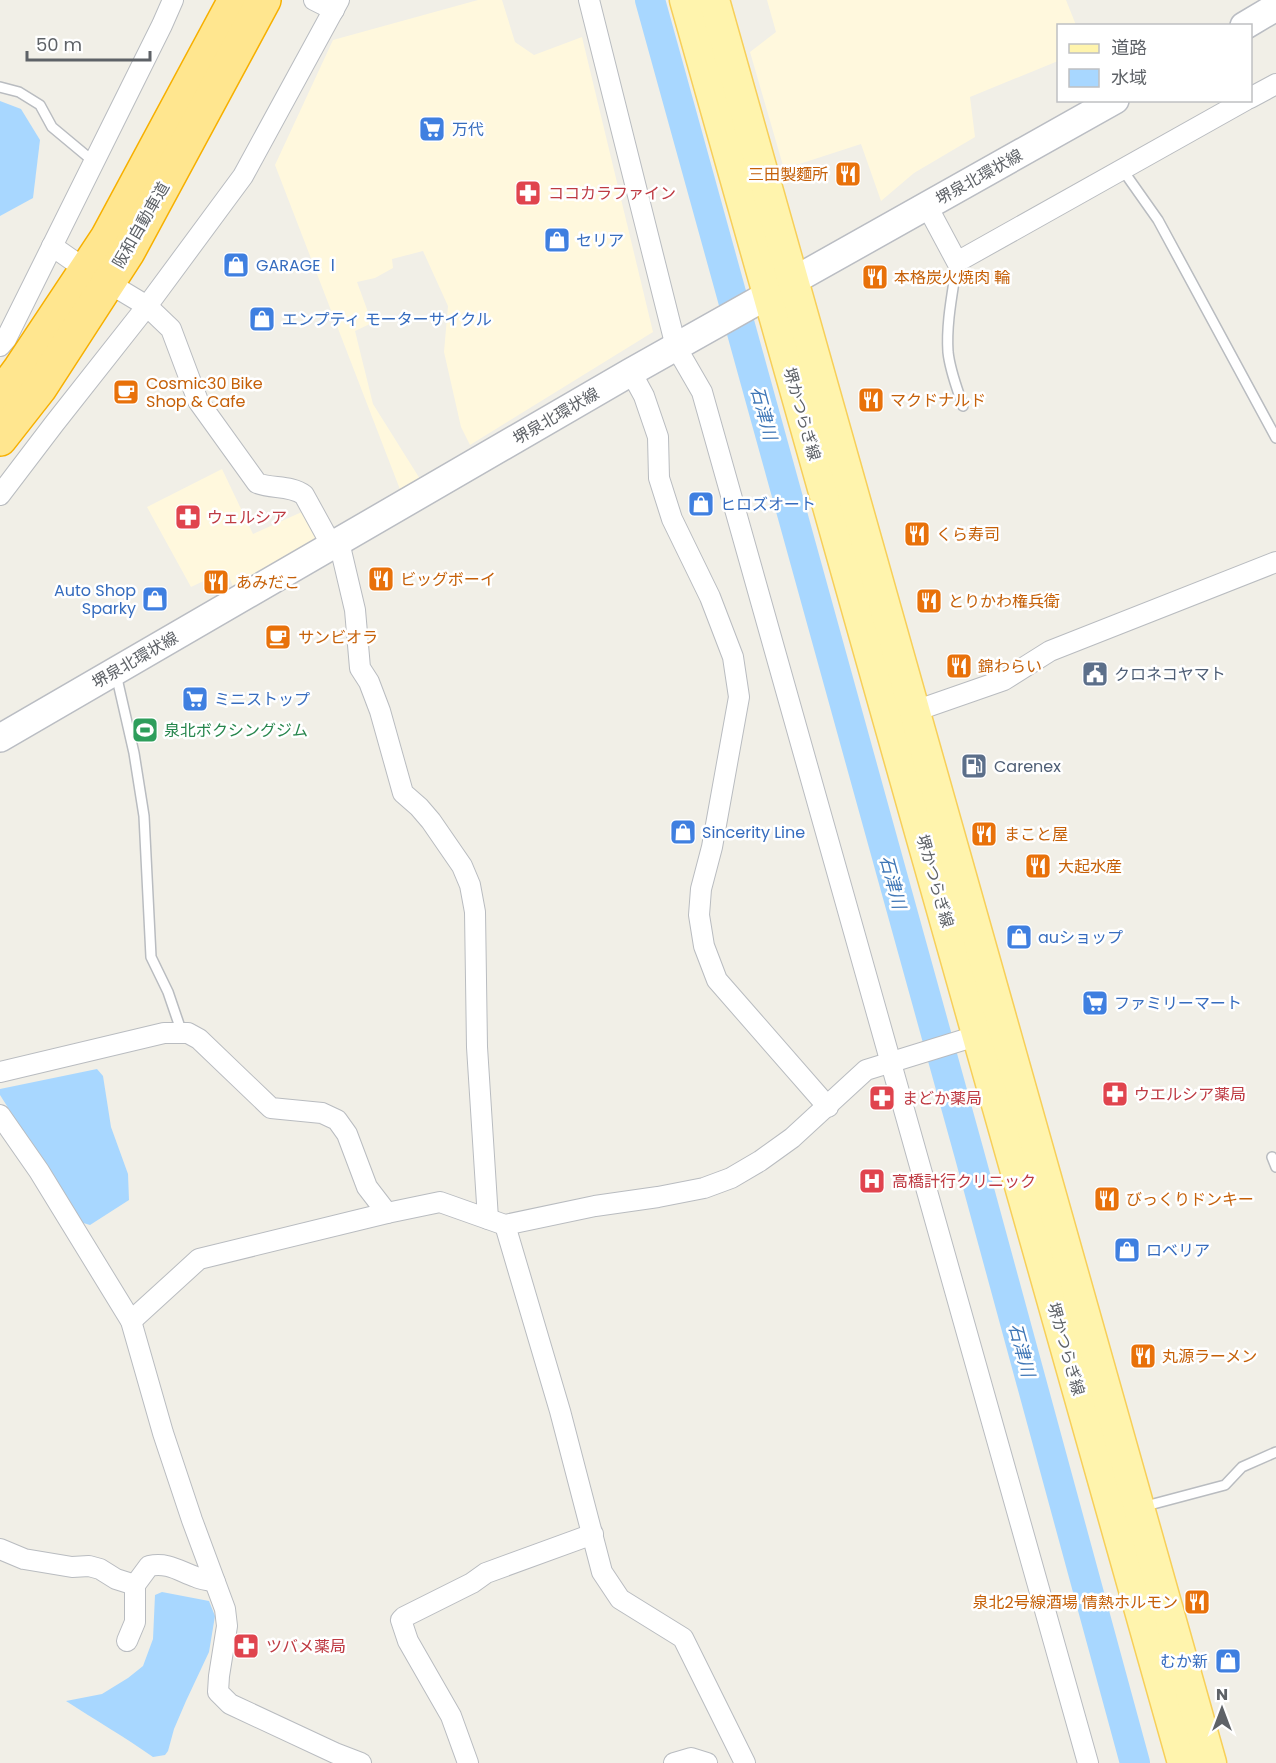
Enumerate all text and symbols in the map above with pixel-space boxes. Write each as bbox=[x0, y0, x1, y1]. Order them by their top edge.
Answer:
scale bar bbox=[27, 24, 150, 62]
legend bbox=[1057, 24, 1252, 102]
text: 50 m bbox=[36, 32, 82, 57]
text: 道路 bbox=[1111, 35, 1147, 60]
text: 水域 bbox=[1111, 65, 1147, 90]
supermarket icon: 万代 bbox=[417, 114, 447, 144]
place label: 万代 bbox=[452, 118, 484, 141]
street label: 堺泉北環状線 bbox=[931, 144, 1027, 210]
restaurant icon: 三田製麵所 bbox=[833, 159, 863, 189]
place label: 三田製麵所 bbox=[748, 163, 828, 186]
street label: 阪和自動車道 bbox=[107, 178, 175, 272]
pharmacy icon: ココカラファイン bbox=[513, 178, 543, 208]
place label: ココカラファイン bbox=[548, 182, 676, 205]
shop icon: セリア bbox=[542, 225, 572, 255]
place label: セリア bbox=[576, 229, 624, 252]
shop icon: GARAGE Ⅰ bbox=[221, 250, 251, 280]
place label: GARAGE Ⅰ bbox=[256, 254, 341, 277]
restaurant icon: 本格炭火焼肉 輪 bbox=[860, 262, 890, 292]
place label: 本格炭火焼肉 輪 bbox=[894, 266, 1010, 289]
shop icon: エンプティ モーターサイクル bbox=[247, 304, 277, 334]
place label: エンプティ モーターサイクル bbox=[282, 308, 492, 331]
street label: 堺かつらぎ線 bbox=[778, 365, 826, 463]
place label: Cosmic30 Bike Shop & Cafe bbox=[146, 372, 263, 413]
cafe icon: Cosmic30 Bike Shop & Cafe bbox=[111, 377, 141, 407]
street label: 堺泉北環状線 bbox=[509, 382, 603, 450]
water label: 石津川 bbox=[745, 384, 784, 444]
restaurant icon: マクドナルド bbox=[856, 385, 886, 415]
place label: マクドナルド bbox=[890, 389, 986, 412]
shop icon: ヒロズオート bbox=[686, 489, 716, 519]
place label: ヒロズオート bbox=[720, 493, 816, 516]
pharmacy icon: ウェルシア bbox=[173, 502, 203, 532]
place label: ウェルシア bbox=[207, 506, 287, 529]
restaurant icon: くら寿司 bbox=[902, 519, 932, 549]
place label: くら寿司 bbox=[936, 523, 1000, 546]
restaurant icon: ビッグボーイ bbox=[366, 564, 396, 594]
restaurant icon: あみだこ bbox=[201, 567, 231, 597]
place label: ビッグボーイ bbox=[400, 568, 496, 591]
place label: あみだこ bbox=[236, 571, 300, 594]
place label: Auto Shop Sparky bbox=[54, 579, 136, 620]
shop icon: Auto Shop Sparky bbox=[140, 584, 170, 614]
restaurant icon: とりかわ権兵衛 bbox=[914, 586, 944, 616]
place label: とりかわ権兵衛 bbox=[948, 590, 1060, 613]
cafe icon: サンビオラ bbox=[263, 622, 293, 652]
street label: 堺泉北環状線 bbox=[88, 626, 182, 694]
place label: サンビオラ bbox=[298, 626, 378, 649]
restaurant icon: 錦わらい bbox=[944, 651, 974, 681]
place label: 錦わらい bbox=[978, 655, 1042, 678]
public building icon: クロネコヤマト bbox=[1080, 659, 1110, 689]
place label: クロネコヤマト bbox=[1114, 663, 1226, 686]
supermarket icon: ミニストップ bbox=[180, 684, 210, 714]
place label: ミニストップ bbox=[214, 688, 310, 711]
sports icon: 泉北ボクシングジム bbox=[130, 715, 160, 745]
place label: 泉北ボクシングジム bbox=[164, 719, 308, 742]
fuel station icon: Carenex bbox=[959, 751, 989, 781]
place label: Carenex bbox=[994, 755, 1061, 778]
shop icon: Sincerity Line bbox=[668, 817, 698, 847]
restaurant icon: まこと屋 bbox=[969, 819, 999, 849]
place label: Sincerity Line bbox=[702, 821, 805, 844]
place label: まこと屋 bbox=[1004, 823, 1068, 846]
street label: 堺かつらぎ線 bbox=[911, 832, 959, 930]
restaurant icon: 大起水産 bbox=[1023, 851, 1053, 881]
water label: 石津川 bbox=[874, 853, 913, 913]
place label: 大起水産 bbox=[1058, 855, 1122, 878]
shop icon: auショップ bbox=[1004, 922, 1034, 952]
place label: auショップ bbox=[1038, 926, 1123, 949]
supermarket icon: ファミリーマート bbox=[1080, 988, 1110, 1018]
place label: ファミリーマート bbox=[1114, 992, 1242, 1015]
pharmacy icon: ウエルシア薬局 bbox=[1100, 1079, 1130, 1109]
pharmacy icon: まどか薬局 bbox=[867, 1083, 897, 1113]
place label: ウエルシア薬局 bbox=[1134, 1083, 1246, 1106]
place label: まどか薬局 bbox=[902, 1087, 982, 1110]
hospital icon: 高橋計行クリニック bbox=[857, 1166, 887, 1196]
place label: 高橋計行クリニック bbox=[892, 1170, 1036, 1193]
restaurant icon: びっくりドンキー bbox=[1092, 1184, 1122, 1214]
place label: びっくりドンキー bbox=[1126, 1188, 1254, 1211]
shop icon: ロベリア bbox=[1112, 1235, 1142, 1265]
place label: ロベリア bbox=[1146, 1239, 1210, 1262]
street label: 堺かつらぎ線 bbox=[1042, 1300, 1090, 1398]
water label: 石津川 bbox=[1003, 1321, 1042, 1381]
restaurant icon: 丸源ラーメン bbox=[1128, 1341, 1158, 1371]
place label: 丸源ラーメン bbox=[1162, 1345, 1257, 1368]
restaurant icon: 泉北2号線酒場 情熱ホルモン bbox=[1182, 1587, 1212, 1617]
place label: 泉北2号線酒場 情熱ホルモン bbox=[973, 1591, 1178, 1614]
pharmacy icon: ツバメ薬局 bbox=[231, 1631, 261, 1661]
place label: ツバメ薬局 bbox=[266, 1635, 346, 1658]
shop icon: むか新 bbox=[1213, 1646, 1243, 1676]
place label: むか新 bbox=[1160, 1650, 1208, 1673]
north arrow bbox=[1192, 1679, 1252, 1739]
text: N bbox=[1216, 1683, 1228, 1706]

